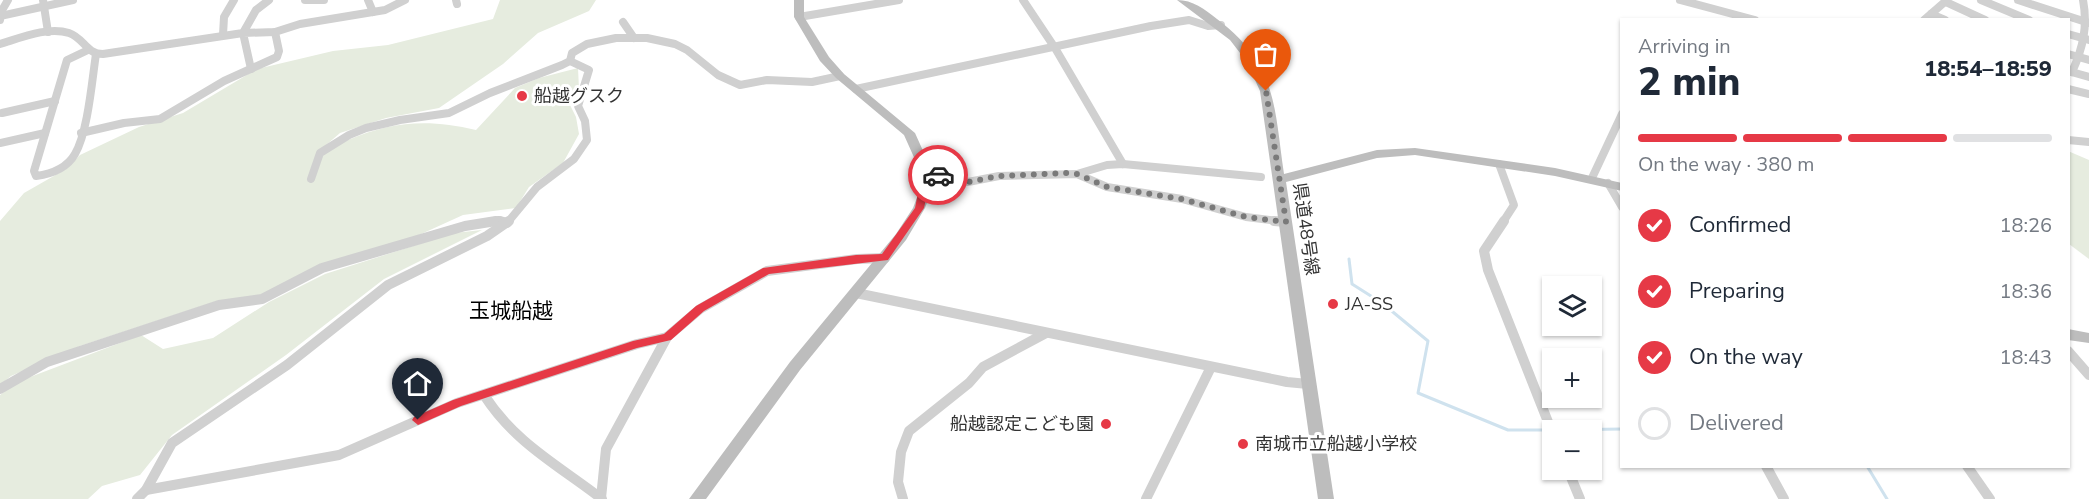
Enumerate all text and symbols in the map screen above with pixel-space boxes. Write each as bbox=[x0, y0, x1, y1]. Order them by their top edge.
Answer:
pin bbox=[1240, 29, 1291, 91]
text: Arriving in bbox=[1638, 33, 1731, 60]
icon: bag bbox=[1249, 38, 1282, 71]
text: 18:54–18:59 bbox=[1924, 54, 2052, 84]
text: 2 min bbox=[1638, 56, 1741, 109]
place label: 船越グスク bbox=[534, 84, 624, 108]
marker: 船越グスク bbox=[515, 89, 529, 103]
courier bbox=[908, 145, 968, 205]
text: On the way · 380 m bbox=[1638, 151, 1814, 178]
icon: car bbox=[922, 159, 955, 192]
street label: 県道48号線 bbox=[1288, 181, 1324, 277]
icon: check bbox=[1638, 209, 1671, 242]
text: Confirmed bbox=[1689, 210, 1791, 240]
text: 18:26 bbox=[1999, 212, 2052, 239]
icon: check bbox=[1638, 275, 1671, 308]
map controls bbox=[1542, 276, 1602, 480]
button: layers bbox=[1542, 276, 1602, 336]
text: Preparing bbox=[1689, 276, 1785, 306]
text: 18:36 bbox=[1999, 278, 2052, 305]
place label: JA-SS bbox=[1344, 292, 1393, 316]
district label: 玉城船越 bbox=[469, 297, 553, 325]
marker: JA-SS bbox=[1326, 297, 1340, 311]
icon: check bbox=[1638, 341, 1671, 374]
text: On the way bbox=[1689, 342, 1803, 372]
text: 18:43 bbox=[1999, 344, 2052, 371]
button: + bbox=[1542, 348, 1602, 408]
pin bbox=[392, 358, 443, 420]
icon: home bbox=[401, 367, 434, 400]
text: Delivered bbox=[1689, 408, 1784, 438]
place label: 船越認定こども園 bbox=[950, 412, 1094, 436]
marker: 船越認定こども園 bbox=[1099, 417, 1113, 431]
button: − bbox=[1542, 420, 1602, 480]
place label: 南城市立船越小学校 bbox=[1255, 432, 1417, 456]
marker: 南城市立船越小学校 bbox=[1236, 437, 1250, 451]

